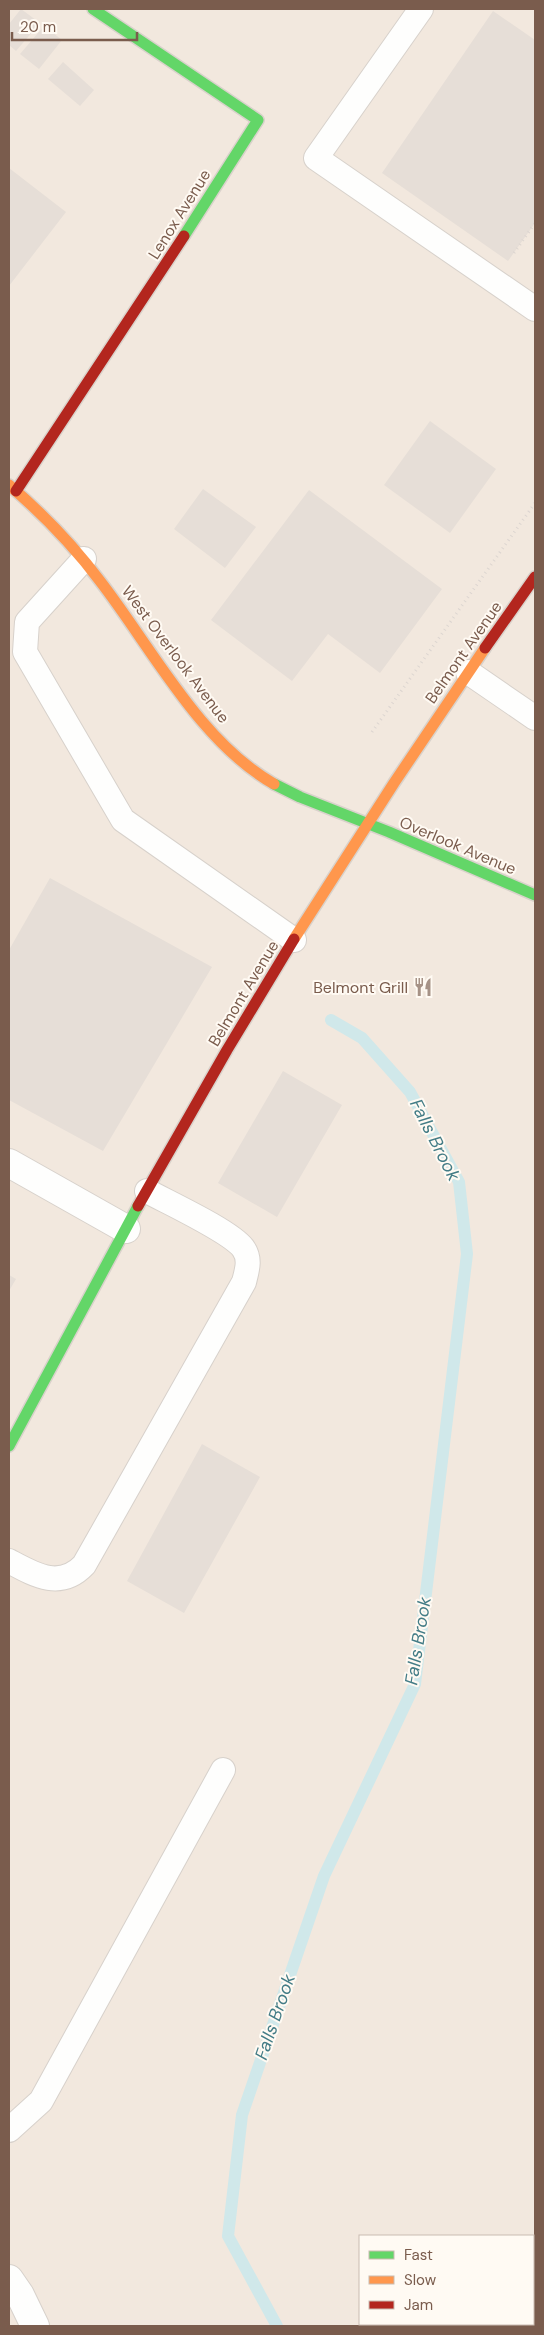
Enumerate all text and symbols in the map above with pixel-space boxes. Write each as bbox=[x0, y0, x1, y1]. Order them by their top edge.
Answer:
scale bar bbox=[12, 10, 138, 42]
text: 20 m bbox=[20, 17, 56, 37]
street label: Lenox Avenue bbox=[143, 165, 215, 263]
street label: West Overlook Avenue bbox=[117, 581, 234, 727]
street label: Belmont Avenue bbox=[420, 597, 506, 708]
street label: Overlook Avenue bbox=[396, 811, 519, 879]
street label: Belmont Avenue bbox=[203, 936, 283, 1050]
restaurant icon: Belmont Grill bbox=[412, 976, 434, 998]
place label: Belmont Grill bbox=[313, 977, 408, 998]
water label: Falls Brook bbox=[404, 1095, 466, 1186]
water label: Falls Brook bbox=[399, 1594, 437, 1687]
water label: Falls Brook bbox=[249, 1970, 301, 2063]
legend bbox=[359, 2235, 534, 2325]
text: Fast bbox=[404, 2245, 433, 2265]
text: Slow bbox=[404, 2270, 437, 2290]
text: Jam bbox=[404, 2295, 433, 2315]

